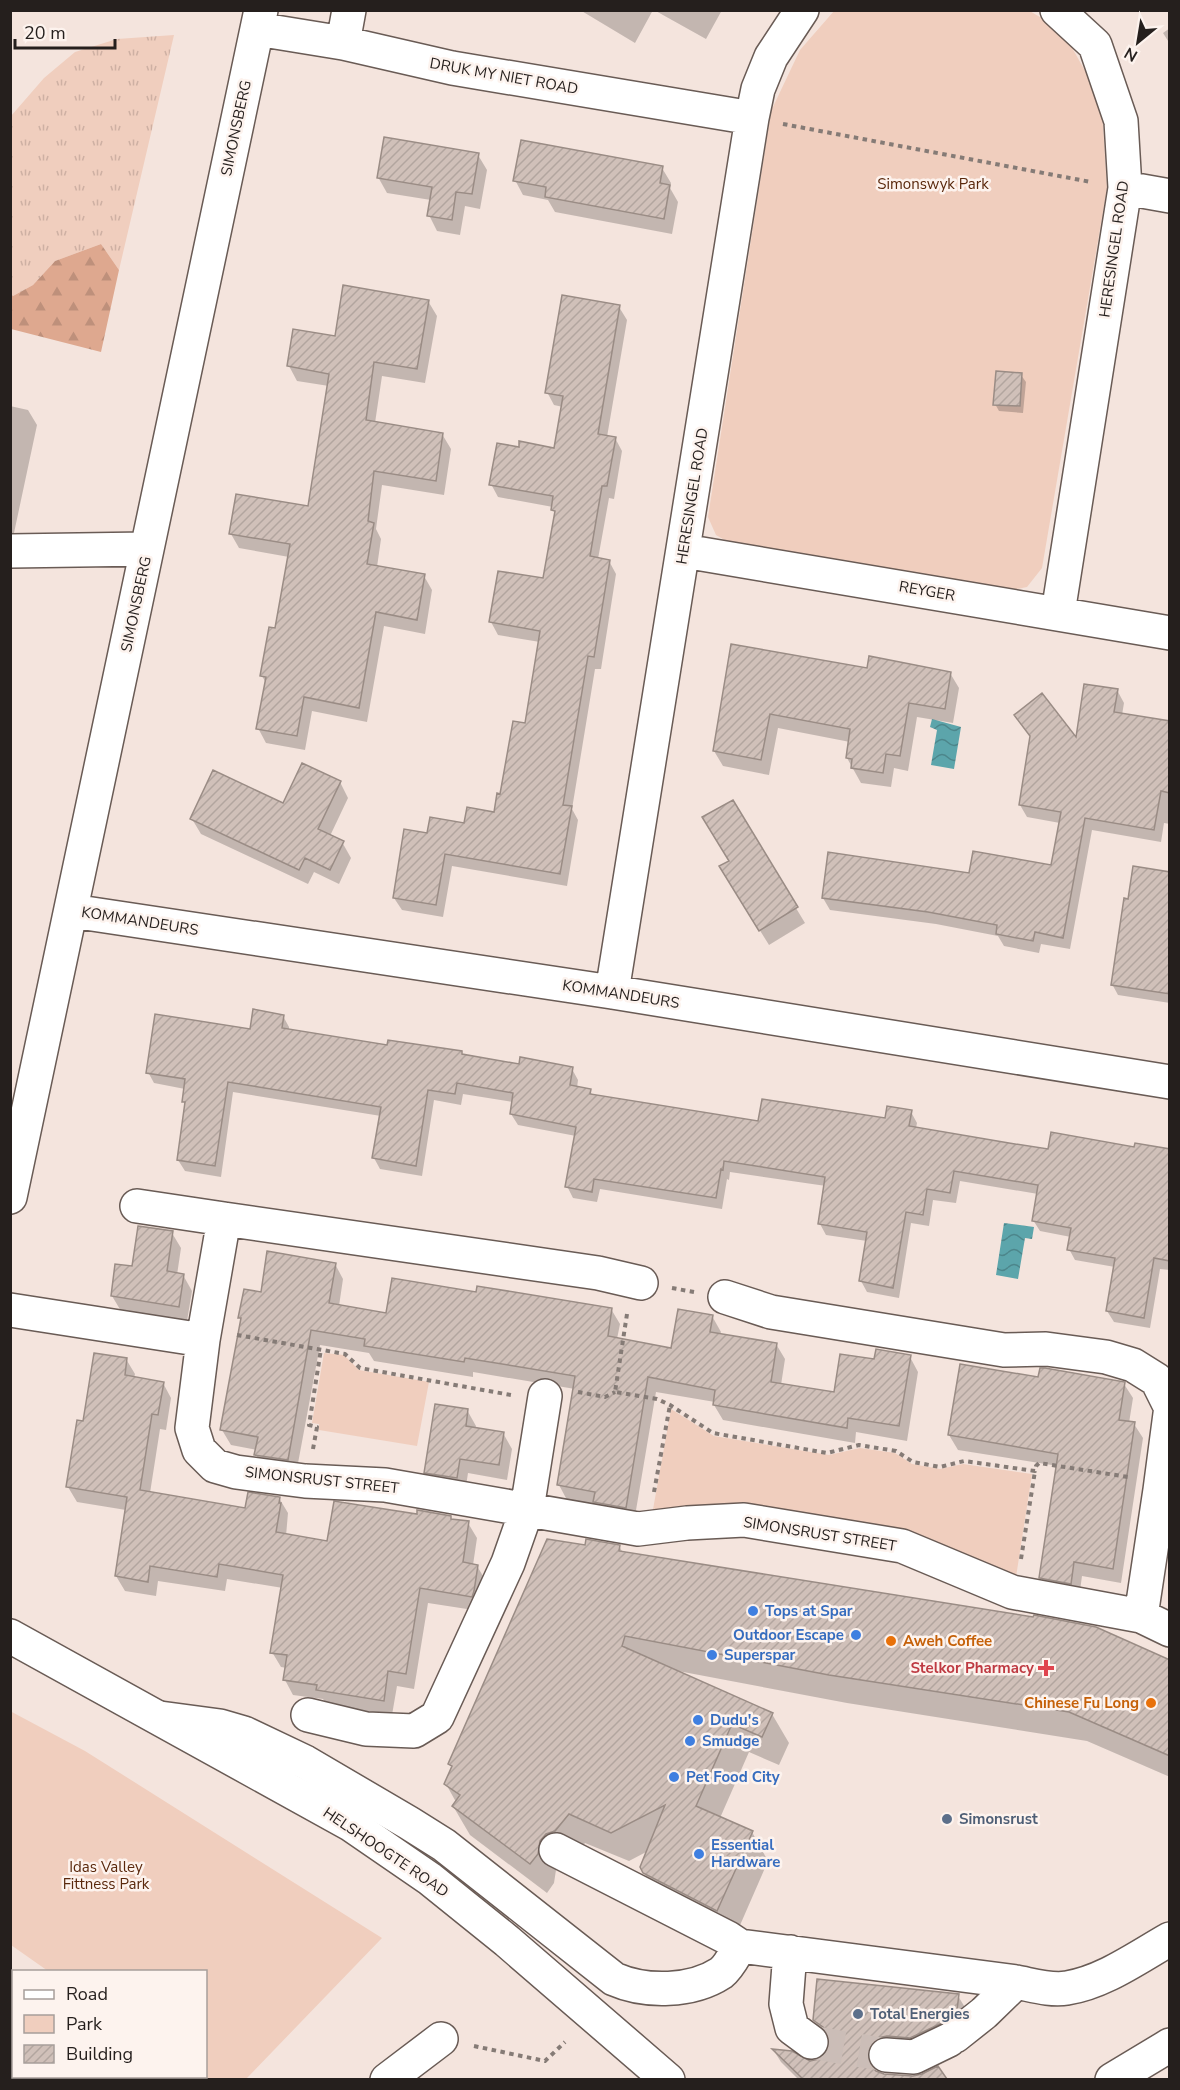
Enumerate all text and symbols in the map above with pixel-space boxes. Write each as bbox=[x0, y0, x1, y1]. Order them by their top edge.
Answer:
scale bar bbox=[15, 12, 116, 50]
north arrow bbox=[1108, 12, 1168, 72]
text: 20 m bbox=[24, 21, 66, 45]
text: N bbox=[1120, 42, 1142, 67]
street label: DRUK MY NIET ROAD bbox=[428, 53, 580, 99]
street label: SIMONSBERG bbox=[216, 78, 256, 178]
park label: Simonswyk Park bbox=[877, 174, 989, 194]
street label: HERESINGEL ROAD bbox=[1094, 179, 1134, 319]
street label: HERESINGEL ROAD bbox=[671, 426, 713, 566]
street label: SIMONSBERG bbox=[116, 554, 156, 654]
street label: REYGER bbox=[897, 576, 957, 606]
street label: KOMMANDEURS bbox=[80, 902, 200, 940]
street label: KOMMANDEURS bbox=[561, 975, 681, 1013]
street label: SIMONSRUST STREET bbox=[244, 1462, 400, 1498]
street label: SIMONSRUST STREET bbox=[742, 1512, 898, 1556]
place label: Tops at Spar bbox=[765, 1601, 853, 1621]
marker: Tops at Spar bbox=[746, 1604, 760, 1618]
place label: Outdoor Escape bbox=[733, 1625, 844, 1645]
marker: Outdoor Escape bbox=[849, 1628, 863, 1642]
place label: Aweh Coffee bbox=[903, 1631, 992, 1651]
marker: Aweh Coffee bbox=[884, 1634, 898, 1648]
place label: Superspar bbox=[724, 1645, 796, 1665]
marker: Superspar bbox=[705, 1648, 719, 1662]
place label: Stelkor Pharmacy bbox=[910, 1658, 1034, 1678]
marker: Stelkor Pharmacy bbox=[1039, 1661, 1053, 1675]
place label: Chinese Fu Long bbox=[1024, 1693, 1139, 1713]
marker: Chinese Fu Long bbox=[1144, 1696, 1158, 1710]
place label: Dudu's bbox=[710, 1710, 759, 1730]
marker: Dudu's bbox=[691, 1713, 705, 1727]
place label: Smudge bbox=[702, 1731, 760, 1751]
marker: Smudge bbox=[683, 1734, 697, 1748]
place label: Pet Food City bbox=[686, 1767, 780, 1787]
marker: Pet Food City bbox=[667, 1770, 681, 1784]
street label: HELSHOOGTE ROAD bbox=[319, 1802, 453, 1902]
place label: Simonsrust bbox=[959, 1809, 1038, 1829]
marker: Simonsrust bbox=[940, 1812, 954, 1826]
place label: Essential Hardware bbox=[711, 1835, 780, 1872]
marker: Essential Hardware bbox=[692, 1847, 706, 1861]
park label: Idas Valley Fittness Park bbox=[63, 1857, 150, 1894]
legend bbox=[12, 1970, 207, 2078]
text: Road bbox=[66, 1982, 108, 2006]
place label: Total Energies bbox=[870, 2004, 969, 2024]
marker: Total Energies bbox=[851, 2007, 865, 2021]
text: Park bbox=[66, 2012, 103, 2036]
text: Building bbox=[66, 2042, 133, 2066]

